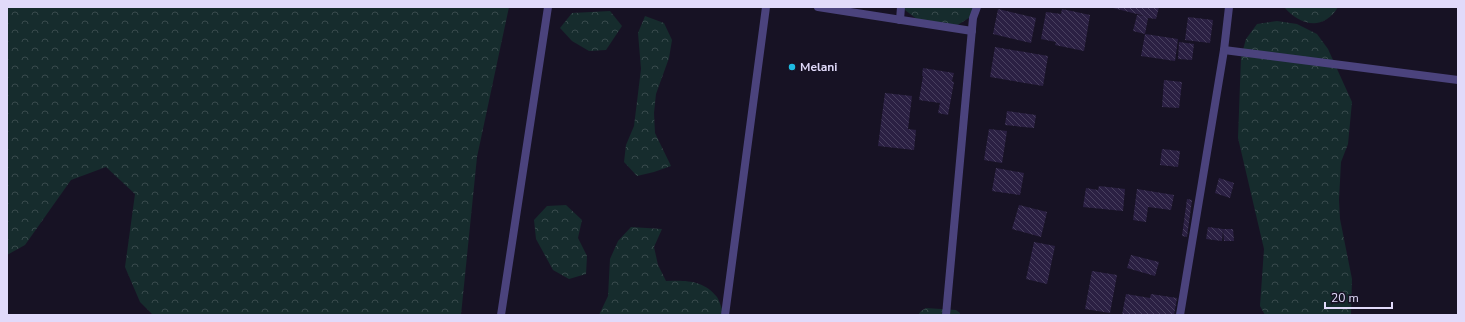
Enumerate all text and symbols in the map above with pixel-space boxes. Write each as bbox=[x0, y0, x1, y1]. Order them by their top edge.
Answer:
place label: Melani bbox=[800, 59, 837, 75]
marker: Melani bbox=[787, 62, 797, 72]
scale bar bbox=[1325, 284, 1392, 310]
text: 20 m bbox=[1331, 290, 1359, 306]

